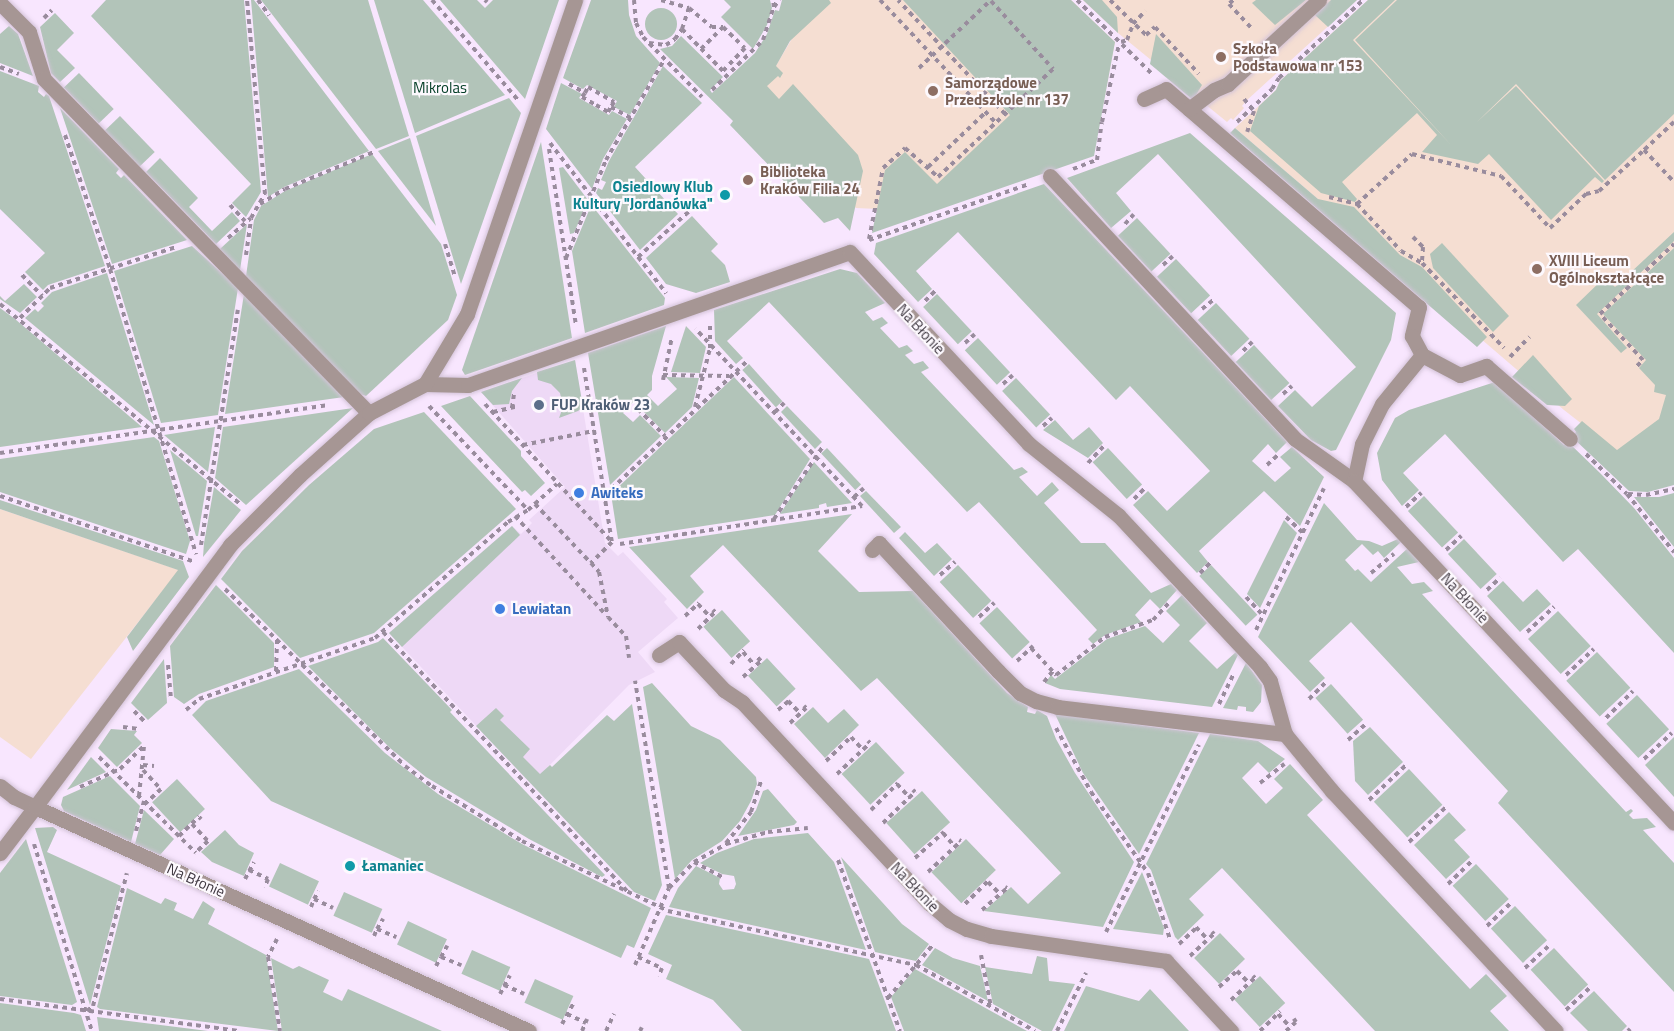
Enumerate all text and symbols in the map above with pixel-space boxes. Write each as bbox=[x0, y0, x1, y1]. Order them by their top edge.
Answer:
place label: Szkoła Podstawowa nr 153 bbox=[1233, 39, 1363, 74]
marker: Szkoła Podstawowa nr 153 bbox=[1214, 50, 1228, 64]
place label: Samorządowe Przedszkole nr 137 bbox=[945, 73, 1069, 108]
park label: Mikrolas bbox=[413, 79, 467, 97]
marker: Samorządowe Przedszkole nr 137 bbox=[926, 84, 940, 98]
place label: Biblioteka Kraków Filia 24 bbox=[760, 162, 860, 197]
marker: Biblioteka Kraków Filia 24 bbox=[741, 173, 755, 187]
place label: Osiedlowy Klub Kultury "Jordanówka" bbox=[573, 177, 713, 212]
marker: Osiedlowy Klub Kultury "Jordanówka" bbox=[718, 188, 732, 202]
place label: XVIII Liceum Ogólnokształcące bbox=[1549, 251, 1664, 286]
marker: XVIII Liceum Ogólnokształcące bbox=[1530, 262, 1544, 276]
street label: Na Błonie bbox=[893, 300, 949, 358]
place label: FUP Kraków 23 bbox=[551, 396, 650, 414]
marker: FUP Kraków 23 bbox=[532, 398, 546, 412]
place label: Awiteks bbox=[591, 484, 643, 502]
marker: Awiteks bbox=[572, 486, 586, 500]
street label: Na Błonie bbox=[1437, 569, 1493, 627]
place label: Lewiatan bbox=[512, 600, 571, 618]
marker: Lewiatan bbox=[493, 602, 507, 616]
place label: Łamaniec bbox=[362, 857, 424, 875]
street label: Na Błonie bbox=[164, 859, 228, 901]
marker: Łamaniec bbox=[343, 859, 357, 873]
street label: Na Błonie bbox=[887, 859, 943, 915]

